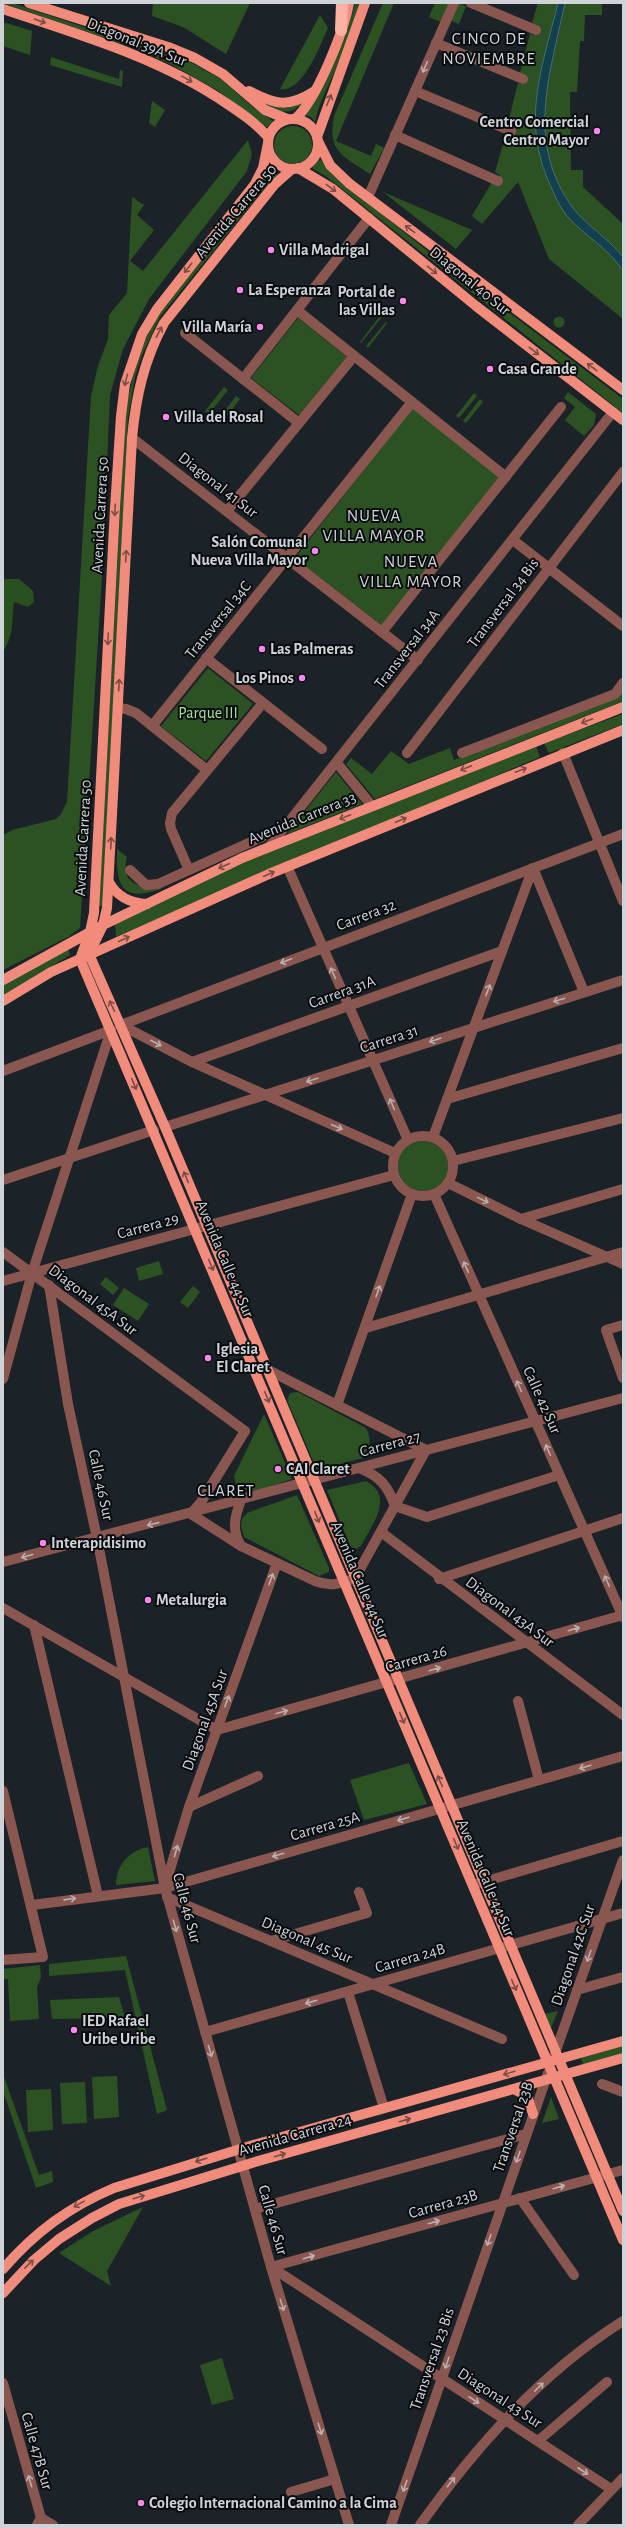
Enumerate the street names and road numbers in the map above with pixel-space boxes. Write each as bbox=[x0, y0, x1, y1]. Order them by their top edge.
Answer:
street label: Diagonal 39A Sur bbox=[85, 15, 190, 70]
street label: Avenida Carrera 50 bbox=[192, 161, 280, 261]
street label: Diagonal 40 Sur bbox=[427, 244, 514, 319]
street label: Diagonal 41 Sur bbox=[175, 449, 261, 521]
street label: Avenida Carrera 50 bbox=[89, 456, 111, 574]
street label: Transversal 34 Bis bbox=[464, 555, 542, 651]
street label: Transversal 34C bbox=[182, 578, 254, 662]
street label: Transversal 34A bbox=[371, 606, 443, 692]
street label: Avenida Carrera 50 bbox=[72, 779, 94, 897]
street label: Avenida Carrera 33 bbox=[246, 789, 358, 847]
street label: Carrera 32 bbox=[334, 896, 398, 934]
street label: Carrera 31A bbox=[307, 973, 377, 1011]
street label: Carrera 31 bbox=[358, 1022, 420, 1056]
street label: Avenida Calle 44 Sur bbox=[193, 1198, 257, 1321]
street label: Carrera 29 bbox=[115, 1210, 181, 1242]
street label: Diagonal 45A Sur bbox=[46, 1262, 141, 1339]
street label: Calle 42 Sur bbox=[520, 1364, 564, 1437]
street label: Carrera 27 bbox=[358, 1428, 422, 1460]
street label: Calle 46 Sur bbox=[86, 1448, 117, 1523]
street label: Avenida Calle 44 Sur bbox=[328, 1519, 392, 1642]
street label: Diagonal 43A Sur bbox=[463, 1574, 558, 1651]
street label: Carrera 26 bbox=[383, 1643, 449, 1675]
street label: Diagonal 45A Sur bbox=[179, 1667, 231, 1773]
street label: Carrera 25A bbox=[288, 1808, 362, 1844]
street label: Avenida Calle 44 Sur bbox=[454, 1817, 518, 1940]
street label: Calle 46 Sur bbox=[170, 1871, 204, 1946]
street label: Diagonal 42C Sur bbox=[548, 1902, 598, 2008]
street label: Diagonal 45 Sur bbox=[259, 1914, 356, 1967]
street label: Carrera 24B bbox=[373, 1940, 447, 1976]
street label: Transversal 23B bbox=[490, 2080, 536, 2174]
street label: Avenida Carrera 24 bbox=[237, 2111, 354, 2159]
street label: Calle 46 Sur bbox=[255, 2183, 291, 2258]
street label: Carrera 23B bbox=[407, 2187, 479, 2221]
street label: Transversal 23 Bis bbox=[407, 2306, 457, 2412]
street label: Diagonal 43 Sur bbox=[455, 2365, 546, 2432]
street label: Calle 47B Sur bbox=[18, 2410, 56, 2492]

